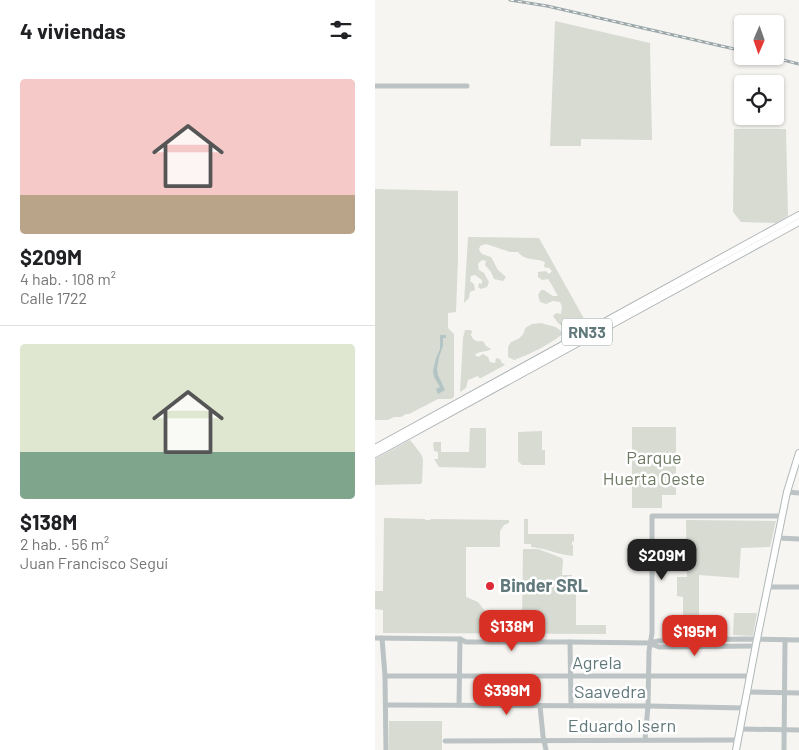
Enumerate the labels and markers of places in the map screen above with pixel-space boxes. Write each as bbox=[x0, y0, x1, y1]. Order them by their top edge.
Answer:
pin: $209M bbox=[627, 538, 697, 581]
place label: Binder SRL bbox=[500, 574, 588, 596]
marker: Binder SRL bbox=[484, 580, 496, 592]
pin: $138M bbox=[477, 610, 547, 652]
pin: $195M bbox=[660, 614, 730, 657]
pin: $399M bbox=[472, 674, 542, 716]

